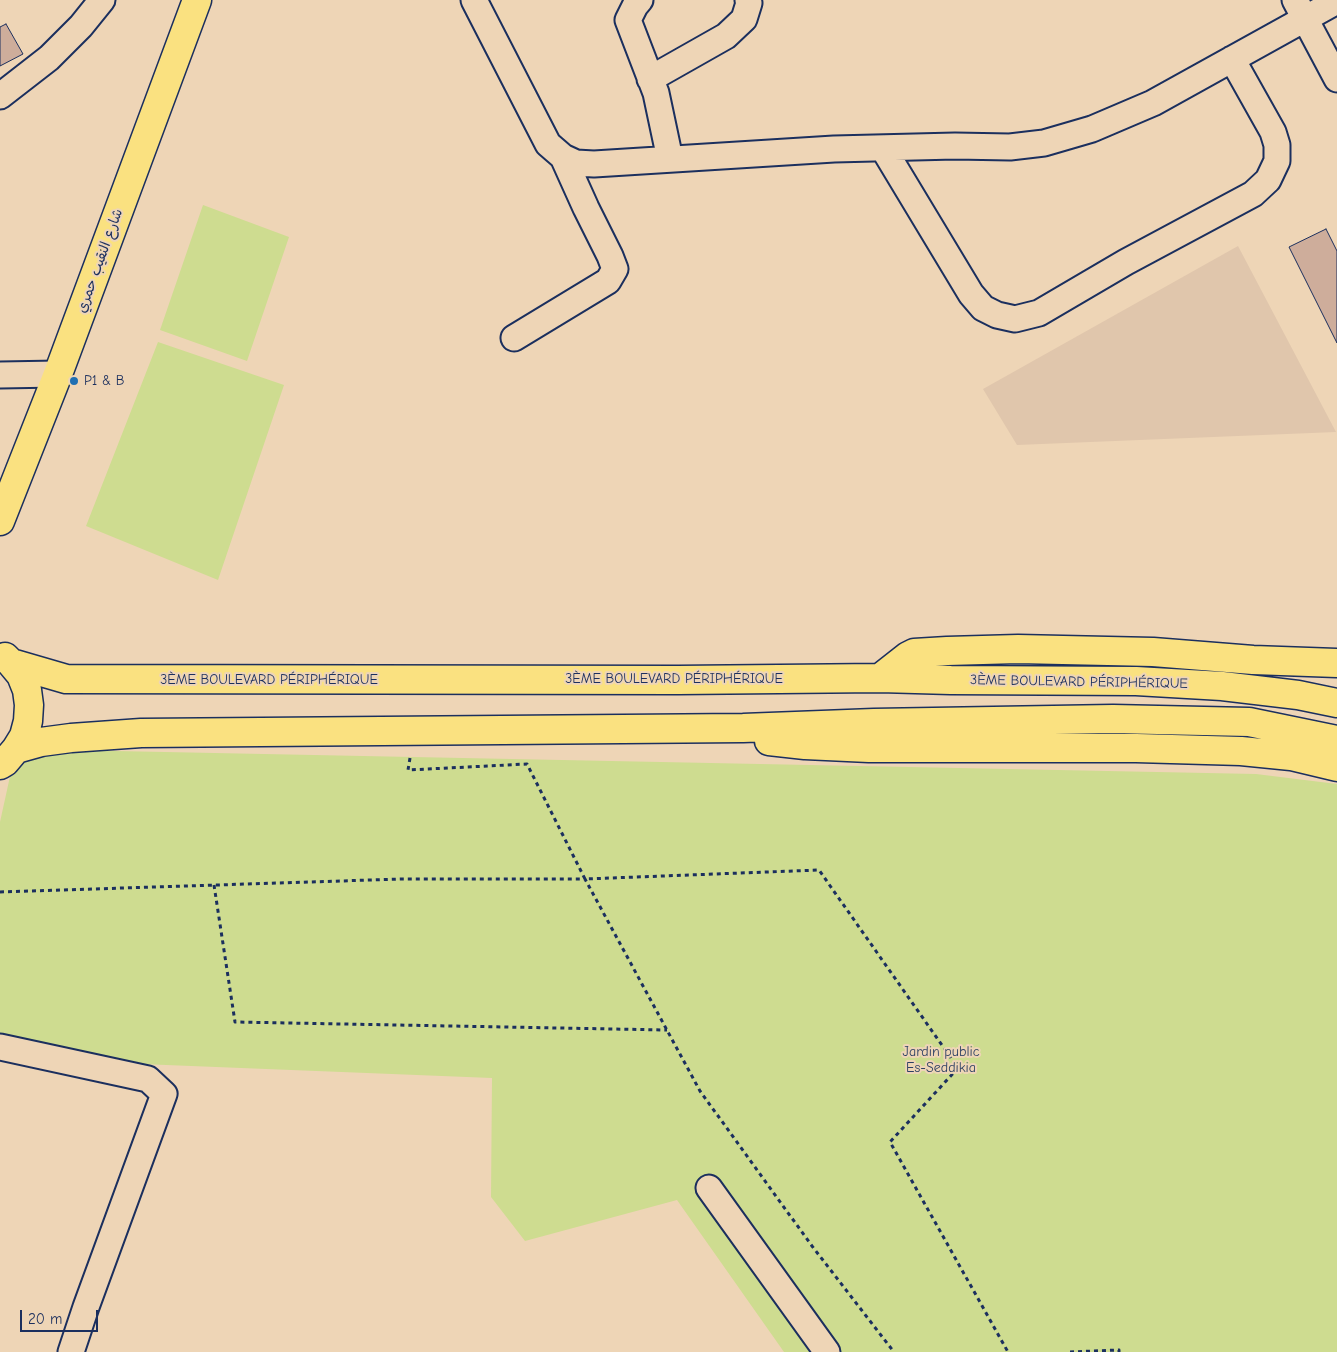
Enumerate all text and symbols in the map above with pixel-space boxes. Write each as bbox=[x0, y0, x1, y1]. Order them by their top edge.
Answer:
street label: شارع النقيب حمري bbox=[73, 207, 127, 315]
place label: P1 & B bbox=[84, 373, 124, 389]
marker: P1 & B bbox=[68, 375, 80, 387]
street label: 3ÈME BOULEVARD PÉRIPHÉRIQUE bbox=[565, 671, 783, 687]
street label: 3ÈME BOULEVARD PÉRIPHÉRIQUE bbox=[160, 672, 378, 688]
street label: 3ÈME BOULEVARD PÉRIPHÉRIQUE bbox=[970, 672, 1188, 692]
park label: Jardin public Es-Seddikia bbox=[903, 1044, 979, 1076]
scale bar bbox=[22, 1300, 100, 1332]
text: 20 m bbox=[28, 1310, 62, 1328]

